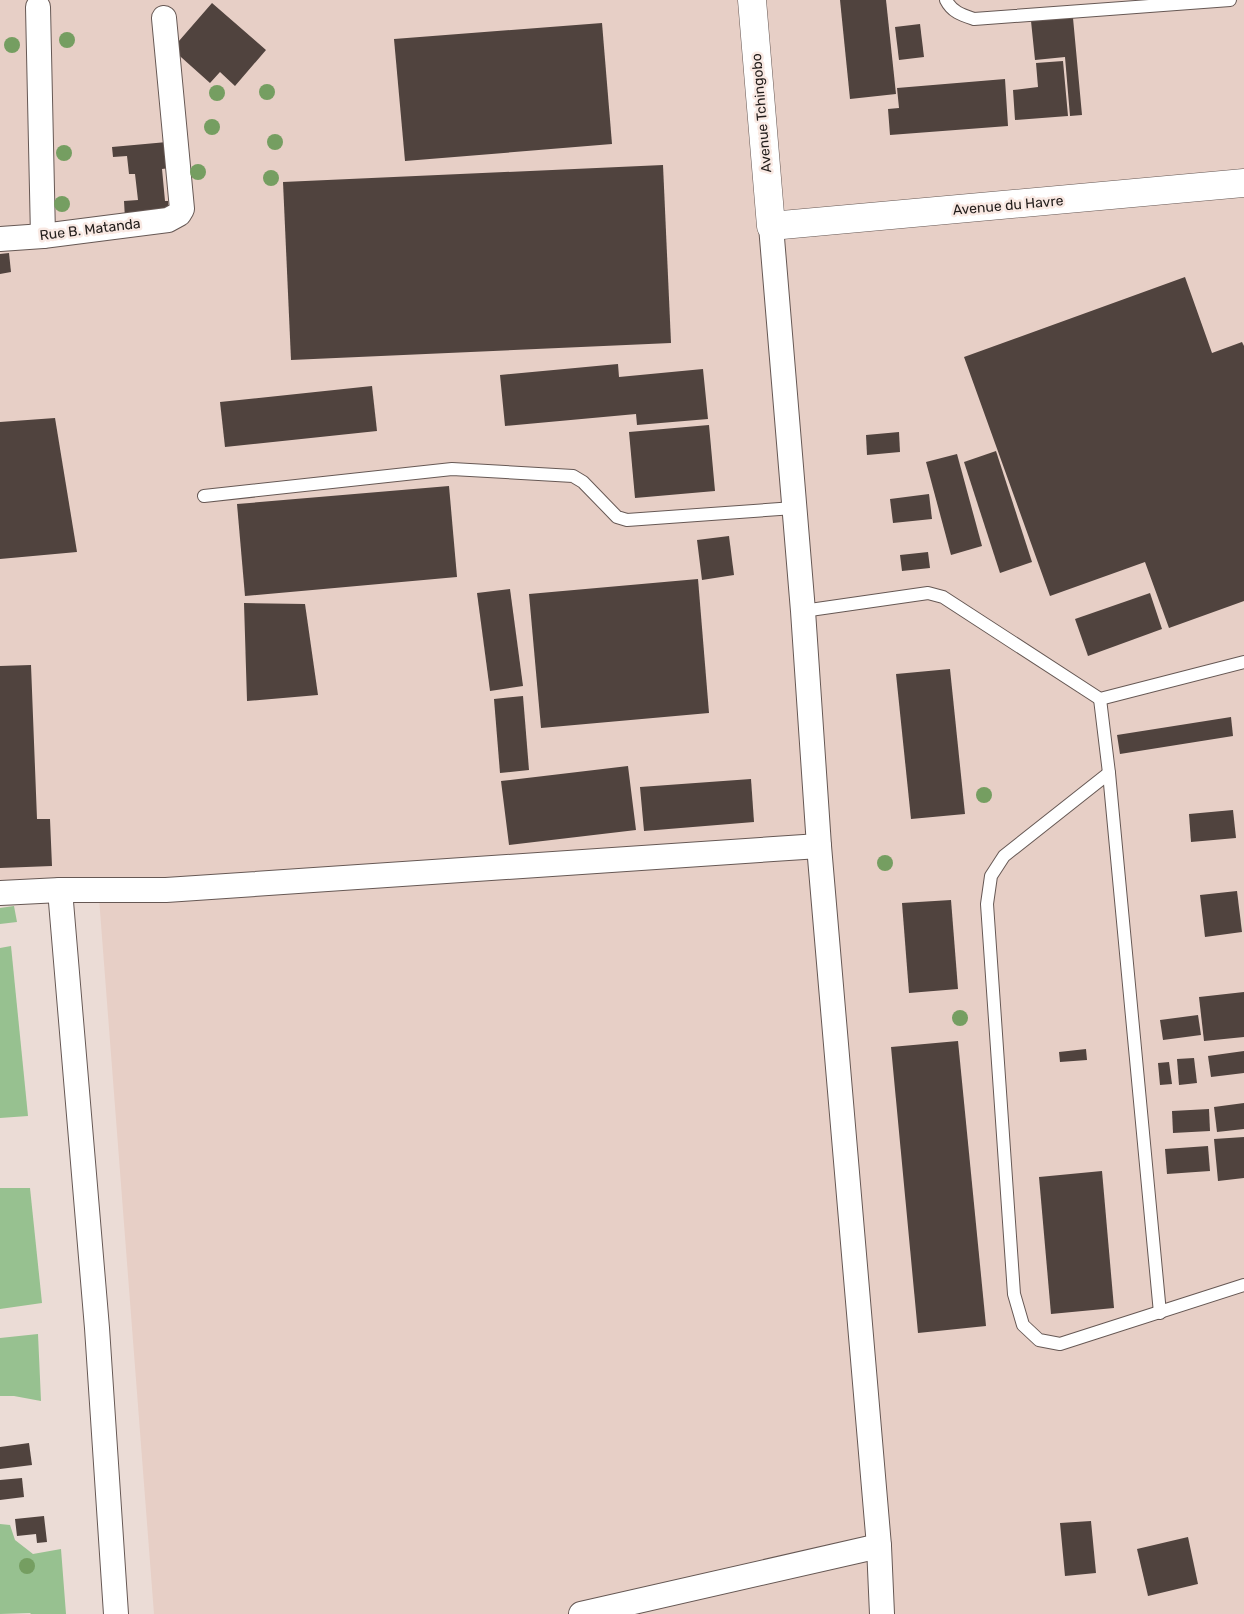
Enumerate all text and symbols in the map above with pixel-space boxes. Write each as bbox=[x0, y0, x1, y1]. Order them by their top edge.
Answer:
street label: Avenue Tchingobo bbox=[748, 53, 775, 173]
street label: Avenue du Havre bbox=[952, 192, 1064, 219]
street label: Rue B. Matanda bbox=[39, 215, 141, 244]

